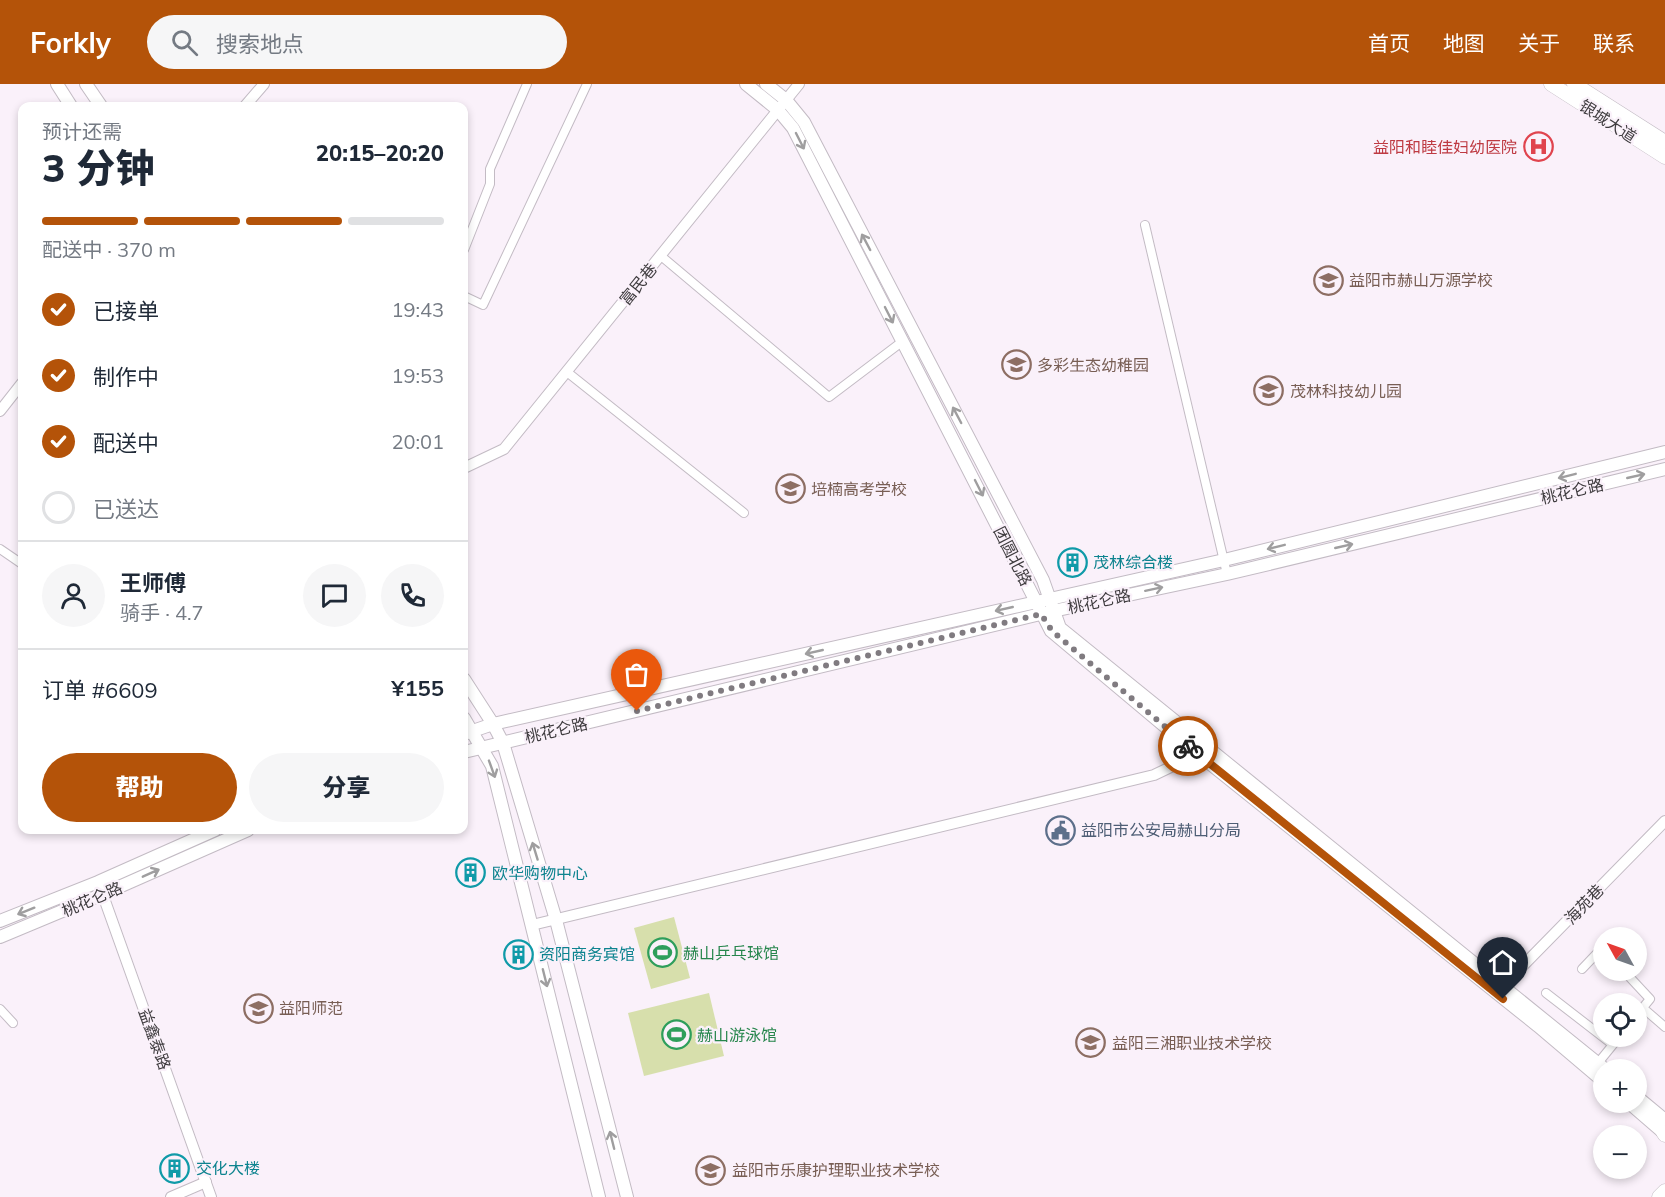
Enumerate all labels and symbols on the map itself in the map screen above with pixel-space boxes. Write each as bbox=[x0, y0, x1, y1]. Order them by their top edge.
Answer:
street label: 银城大道 bbox=[1576, 95, 1640, 147]
hospital icon: 益阳和睦佳妇幼医院 bbox=[1522, 131, 1554, 163]
one-way arrow bbox=[795, 132, 806, 150]
place label: 益阳和睦佳妇幼医院 bbox=[1373, 137, 1517, 157]
one-way arrow bbox=[860, 234, 872, 251]
street label: 富民巷 bbox=[615, 259, 661, 309]
school or university icon: 益阳市赫山万源学校 bbox=[1312, 264, 1344, 296]
place label: 益阳市赫山万源学校 bbox=[1349, 270, 1493, 290]
one-way arrow bbox=[884, 305, 896, 323]
school or university icon: 多彩生态幼稚园 bbox=[1000, 349, 1032, 381]
place label: 多彩生态幼稚园 bbox=[1037, 355, 1149, 375]
school or university icon: 茂林科技幼儿园 bbox=[1253, 375, 1285, 407]
place label: 茂林科技幼儿园 bbox=[1290, 381, 1402, 401]
one-way arrow bbox=[950, 406, 962, 424]
one-way arrow bbox=[1626, 470, 1645, 482]
one-way arrow bbox=[1558, 471, 1577, 483]
school or university icon: 培楠高考学校 bbox=[774, 473, 806, 505]
street label: 桃花仑路 bbox=[1539, 474, 1605, 508]
place label: 培楠高考学校 bbox=[811, 479, 907, 499]
one-way arrow bbox=[973, 479, 985, 496]
street label: 团圆北路 bbox=[990, 523, 1036, 589]
one-way arrow bbox=[1334, 539, 1353, 551]
one-way arrow bbox=[1267, 541, 1286, 553]
building icon: 茂林综合楼 bbox=[1056, 546, 1088, 578]
place label: 茂林综合楼 bbox=[1093, 552, 1173, 572]
one-way arrow bbox=[1144, 583, 1163, 594]
street label: 桃花仑路 bbox=[1066, 585, 1132, 617]
one-way arrow bbox=[995, 604, 1014, 616]
one-way arrow bbox=[804, 647, 824, 658]
pin bbox=[611, 649, 662, 711]
street label: 桃花仑路 bbox=[523, 713, 589, 747]
courier bbox=[1158, 716, 1218, 776]
one-way arrow bbox=[487, 759, 498, 778]
public building icon: 益阳市公安局赫山分局 bbox=[1044, 814, 1076, 846]
place label: 益阳市公安局赫山分局 bbox=[1081, 820, 1241, 840]
one-way arrow bbox=[529, 841, 540, 860]
building icon: 欧华购物中心 bbox=[455, 857, 487, 889]
place label: 欧华购物中心 bbox=[492, 863, 588, 883]
one-way arrow bbox=[141, 867, 159, 878]
street label: 桃花仑路 bbox=[59, 877, 125, 921]
street label: 海苑巷 bbox=[1560, 880, 1608, 928]
one-way arrow bbox=[18, 906, 36, 917]
north arrow bbox=[1593, 927, 1647, 981]
sports icon: 赫山乒乓球馆 bbox=[646, 937, 678, 969]
pin bbox=[1477, 937, 1528, 999]
building icon: 资阳商务宾馆 bbox=[502, 938, 534, 970]
place label: 赫山乒乓球馆 bbox=[683, 943, 779, 963]
place label: 资阳商务宾馆 bbox=[539, 944, 635, 964]
one-way arrow bbox=[539, 969, 551, 988]
school or university icon: 益阳师范 bbox=[242, 992, 274, 1024]
place label: 益阳师范 bbox=[279, 998, 343, 1018]
street label: 益鑫泰路 bbox=[135, 1006, 175, 1072]
sports icon: 赫山游泳馆 bbox=[660, 1019, 692, 1051]
place label: 赫山游泳馆 bbox=[697, 1025, 777, 1045]
school or university icon: 益阳三湘职业技术学校 bbox=[1075, 1027, 1107, 1059]
place label: 益阳三湘职业技术学校 bbox=[1112, 1033, 1272, 1053]
one-way arrow bbox=[606, 1131, 618, 1150]
building icon: 交化大楼 bbox=[159, 1152, 191, 1184]
school or university icon: 益阳市乐康护理职业技术学校 bbox=[695, 1154, 727, 1186]
place label: 交化大楼 bbox=[196, 1158, 260, 1178]
place label: 益阳市乐康护理职业技术学校 bbox=[732, 1160, 940, 1180]

